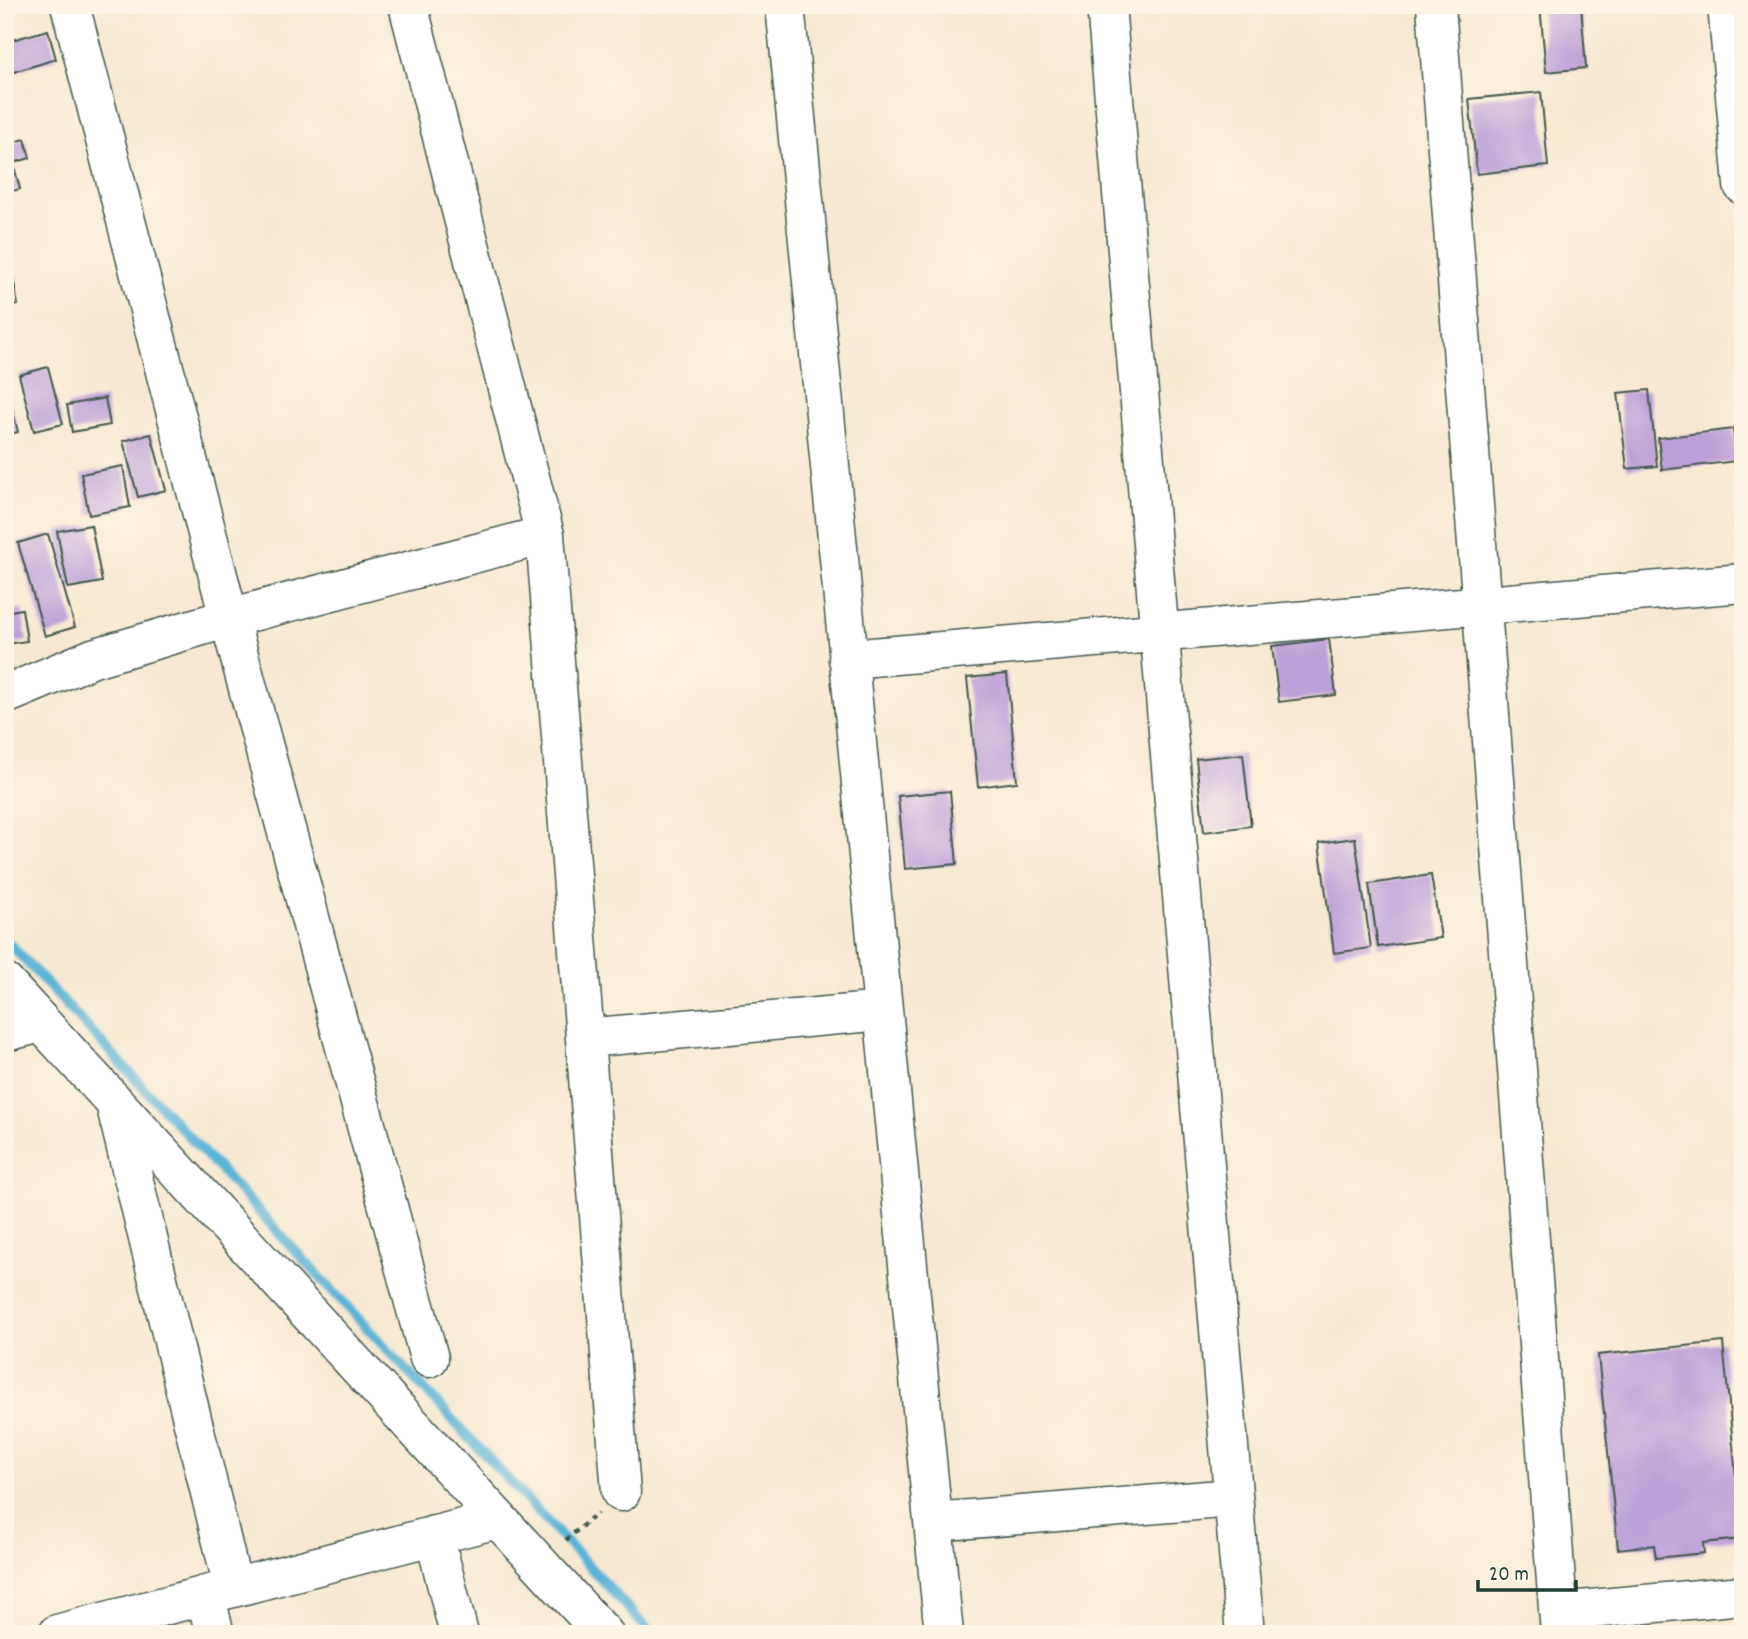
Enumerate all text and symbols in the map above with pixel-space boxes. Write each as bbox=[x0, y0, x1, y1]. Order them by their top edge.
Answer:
scale bar bbox=[1478, 1548, 1576, 1592]
text: 20 m bbox=[1489, 1561, 1529, 1591]

